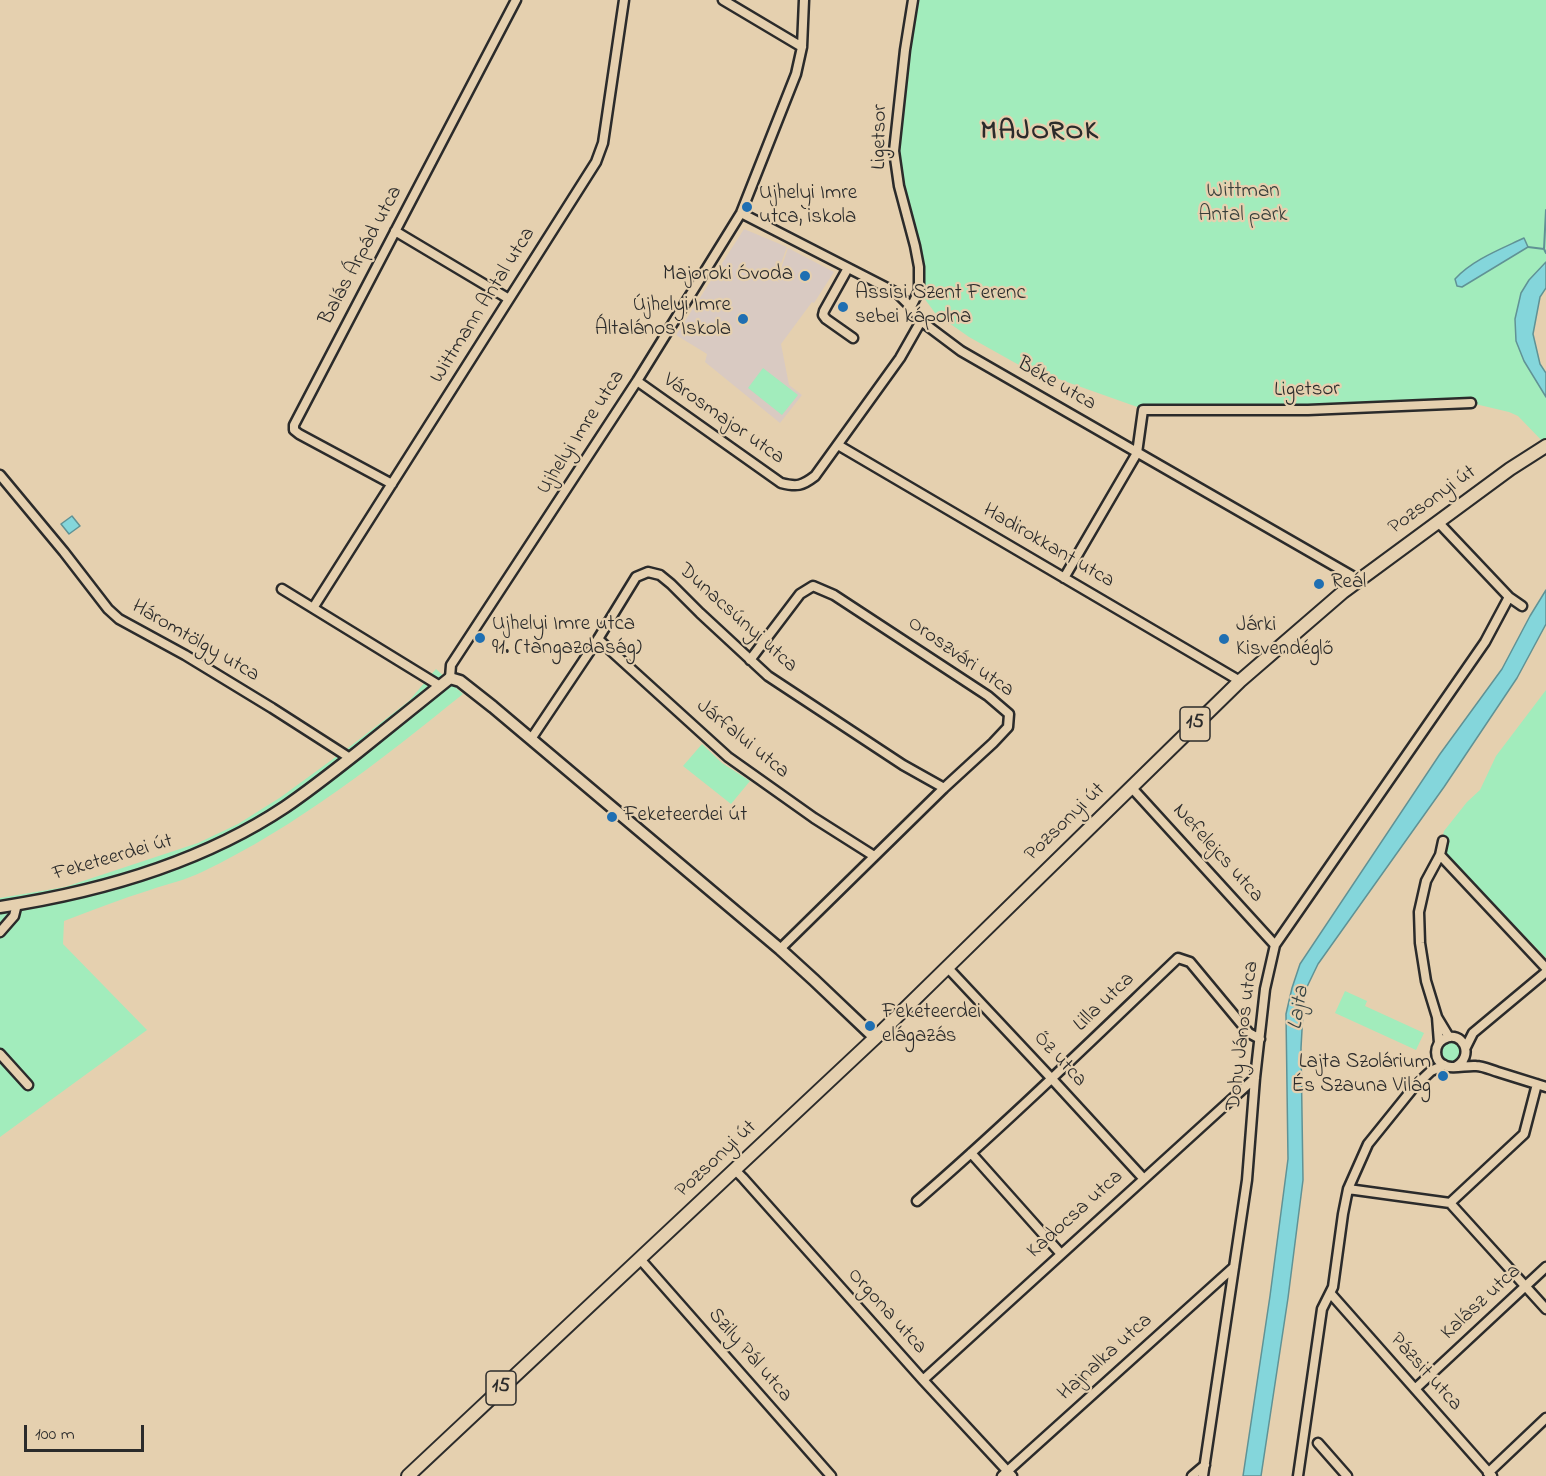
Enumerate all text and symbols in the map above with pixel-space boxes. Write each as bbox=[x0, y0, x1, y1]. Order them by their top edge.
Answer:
street label: Ligetsor bbox=[868, 104, 894, 170]
district label: MAJOROK bbox=[981, 118, 1099, 150]
park label: Wittman Antal park bbox=[1199, 180, 1287, 230]
street label: Balás Árpád utca bbox=[315, 182, 409, 330]
place label: Ujhelyi Imre utca, iskola bbox=[759, 182, 857, 232]
marker: Ujhelyi Imre utca, iskola bbox=[740, 200, 754, 214]
street label: Wittmann Antal utca bbox=[426, 223, 542, 389]
place label: Majoroki Óvoda bbox=[663, 263, 793, 289]
marker: Majoroki Óvoda bbox=[798, 269, 812, 283]
place label: Assisi Szent Ferenc sebei kápolna bbox=[855, 282, 1026, 332]
place label: Újhelyi Imre Általános Iskola bbox=[595, 294, 731, 344]
marker: Assisi Szent Ferenc sebei kápolna bbox=[836, 300, 850, 314]
marker: Újhelyi Imre Általános Iskola bbox=[736, 312, 750, 326]
street label: Béke utca bbox=[1012, 352, 1100, 418]
street label: Ujhelyi Imre utca bbox=[532, 366, 632, 500]
street label: Városmajor utca bbox=[657, 369, 789, 471]
street label: Ligetsor bbox=[1274, 378, 1340, 404]
street label: Pozsonyi út bbox=[1384, 461, 1482, 541]
street label: Hadirokkant utca bbox=[978, 499, 1118, 595]
street label: Dunacsúnyi utca bbox=[672, 559, 802, 679]
place label: Reál bbox=[1331, 571, 1366, 597]
marker: Reál bbox=[1312, 577, 1326, 591]
street label: Háromtölgy utca bbox=[127, 595, 263, 689]
street label: Oroszvári utca bbox=[902, 612, 1018, 704]
place label: Ujhelyi Imre utca 91. (tangazdaság) bbox=[492, 613, 642, 663]
place label: Járki Kisvendéglő bbox=[1236, 614, 1333, 664]
marker: Ujhelyi Imre utca 91. (tangazdaság) bbox=[473, 631, 487, 645]
marker: Járki Kisvendéglő bbox=[1217, 632, 1231, 646]
street label: Járfalui utca bbox=[690, 695, 794, 785]
road number: 15 bbox=[1180, 707, 1210, 741]
street label: Pozsonyi út bbox=[1020, 778, 1112, 868]
street label: Nefelejcs utca bbox=[1166, 799, 1268, 909]
place label: Feketeerdei út bbox=[624, 804, 747, 830]
marker: Feketeerdei út bbox=[605, 810, 619, 824]
street label: Feketeerdei út bbox=[50, 830, 176, 888]
street label: Dohy János utca bbox=[1222, 960, 1266, 1112]
street label: Lilla utca bbox=[1069, 968, 1141, 1038]
water label: Lajta bbox=[1284, 984, 1316, 1032]
place label: Feketeerdei elágazás bbox=[882, 1001, 981, 1051]
marker: Feketeerdei elágazás bbox=[863, 1019, 877, 1033]
street label: Őz utca bbox=[1027, 1027, 1091, 1093]
place label: Lajta Szolárium És Szauna Világ bbox=[1292, 1051, 1431, 1101]
marker: Lajta Szolárium És Szauna Világ bbox=[1436, 1069, 1450, 1083]
street label: Pozsonyi út bbox=[671, 1116, 763, 1204]
street label: Kadocsa utca bbox=[1023, 1165, 1129, 1265]
street label: Kalász utca bbox=[1437, 1260, 1527, 1346]
street label: Orgona utca bbox=[841, 1264, 931, 1360]
street label: Szily Pál utca bbox=[701, 1304, 797, 1408]
street label: Hajnalka utca bbox=[1054, 1309, 1158, 1407]
street label: Pázsit utca bbox=[1383, 1329, 1467, 1417]
road number: 15 bbox=[486, 1371, 516, 1405]
scale bar bbox=[27, 1413, 147, 1451]
text: 100 m bbox=[35, 1422, 75, 1448]

